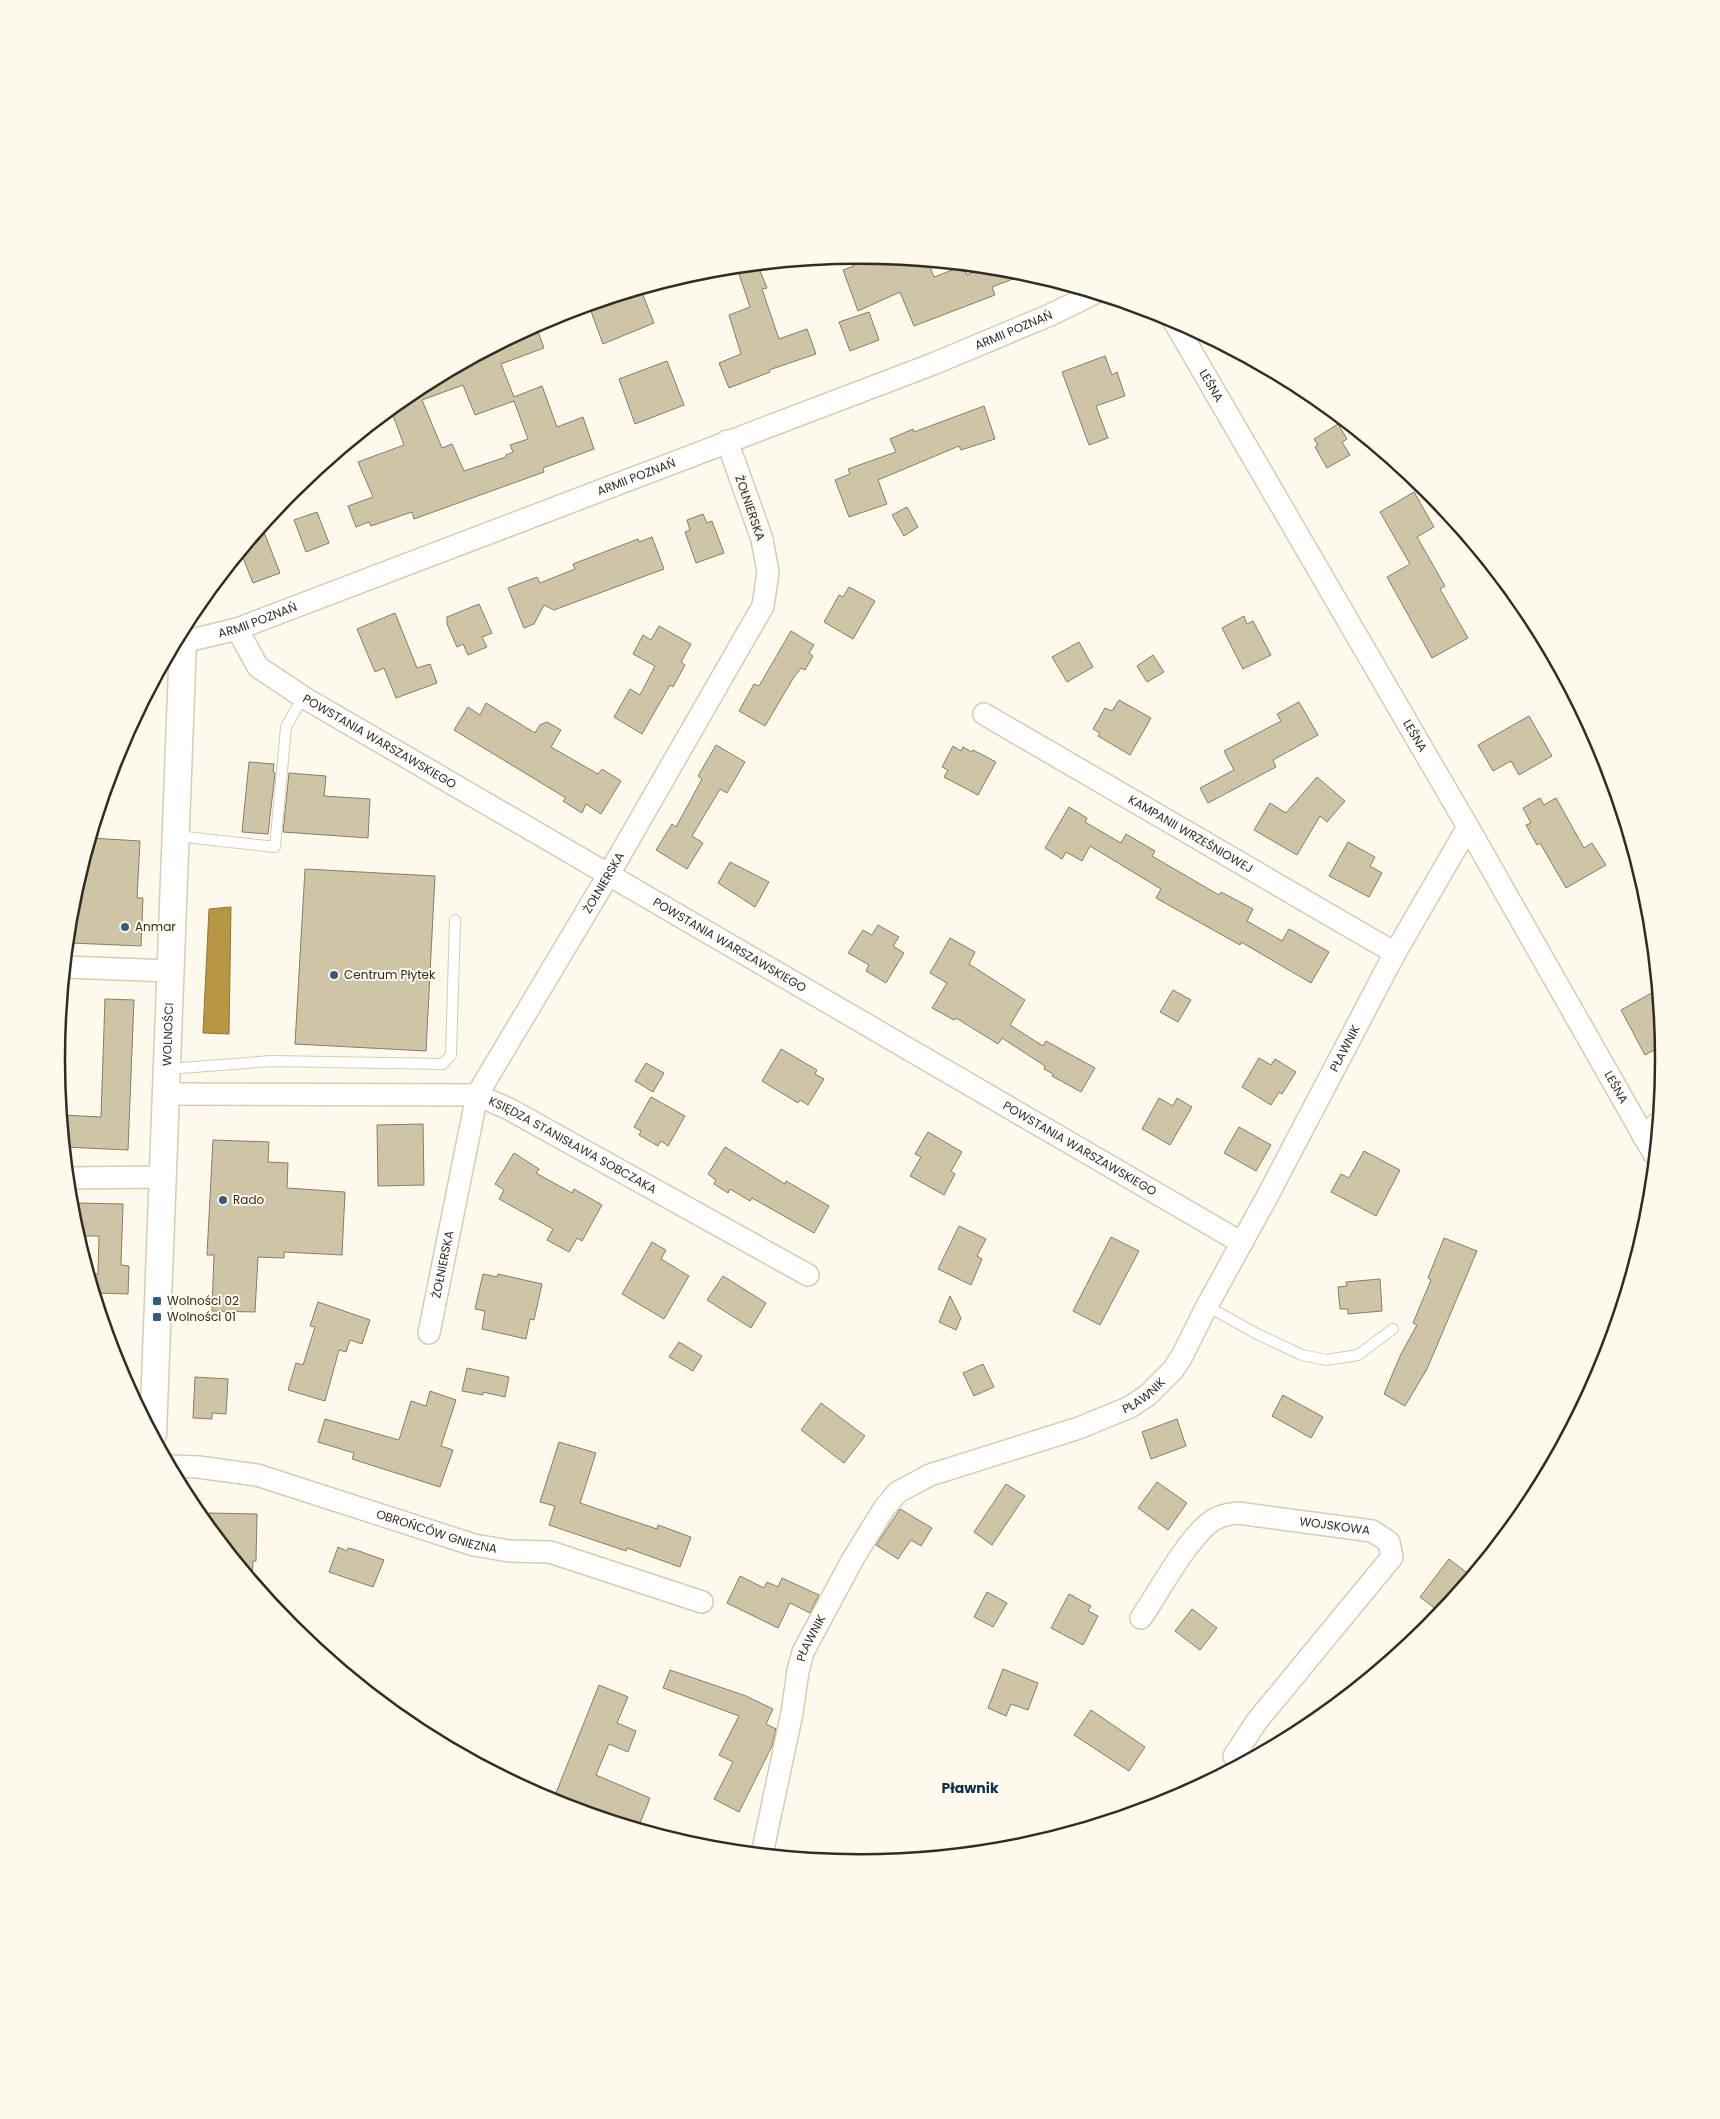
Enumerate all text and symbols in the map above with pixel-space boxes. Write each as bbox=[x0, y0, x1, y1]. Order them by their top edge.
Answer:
street label: ARMII POZNAŃ bbox=[972, 306, 1055, 354]
street label: LEŚNA bbox=[1196, 366, 1228, 405]
street label: ARMII POZNAŃ bbox=[594, 454, 678, 499]
street label: ŻOŁNIERSKA bbox=[731, 473, 770, 543]
street label: ARMII POZNAŃ bbox=[216, 598, 299, 641]
street label: POWSTANIA WARSZAWSKIEGO bbox=[300, 690, 460, 792]
street label: LEŚNA bbox=[1399, 716, 1431, 755]
street label: KAMPANII WRZEŚNIOWEJ bbox=[1125, 791, 1257, 877]
street label: ŻOŁNIERSKA bbox=[579, 849, 628, 916]
street label: POWSTANIA WARSZAWSKIEGO bbox=[650, 893, 810, 996]
place label: Anmar bbox=[135, 918, 176, 935]
marker: Anmar bbox=[119, 921, 131, 933]
place label: Centrum Płytek bbox=[344, 966, 436, 983]
marker: Centrum Płytek bbox=[328, 969, 340, 981]
street label: WOLNOŚCI bbox=[158, 1002, 177, 1066]
street label: PŁAWNIK bbox=[1325, 1022, 1364, 1075]
street label: LEŚNA bbox=[1600, 1068, 1632, 1106]
street label: KSIĘDZA STANISŁAWA SOBCZAKA bbox=[486, 1092, 660, 1197]
street label: POWSTANIA WARSZAWSKIEGO bbox=[1000, 1097, 1160, 1200]
place label: Rado bbox=[233, 1191, 265, 1208]
marker: Rado bbox=[217, 1194, 229, 1206]
street label: ŻOŁNIERSKA bbox=[427, 1229, 457, 1299]
place label: Wolności 02 bbox=[167, 1292, 239, 1309]
marker: Wolności 02 bbox=[151, 1295, 163, 1307]
place label: Wolności 01 bbox=[167, 1308, 236, 1325]
marker: Wolności 01 bbox=[151, 1311, 163, 1323]
street label: PŁAWNIK bbox=[1119, 1374, 1169, 1417]
street label: OBROŃCÓW GNIEZNA bbox=[374, 1505, 498, 1557]
street label: WOJSKOWA bbox=[1298, 1512, 1371, 1539]
street label: PŁAWNIK bbox=[792, 1612, 829, 1663]
district label: Pławnik bbox=[941, 1778, 999, 1798]

